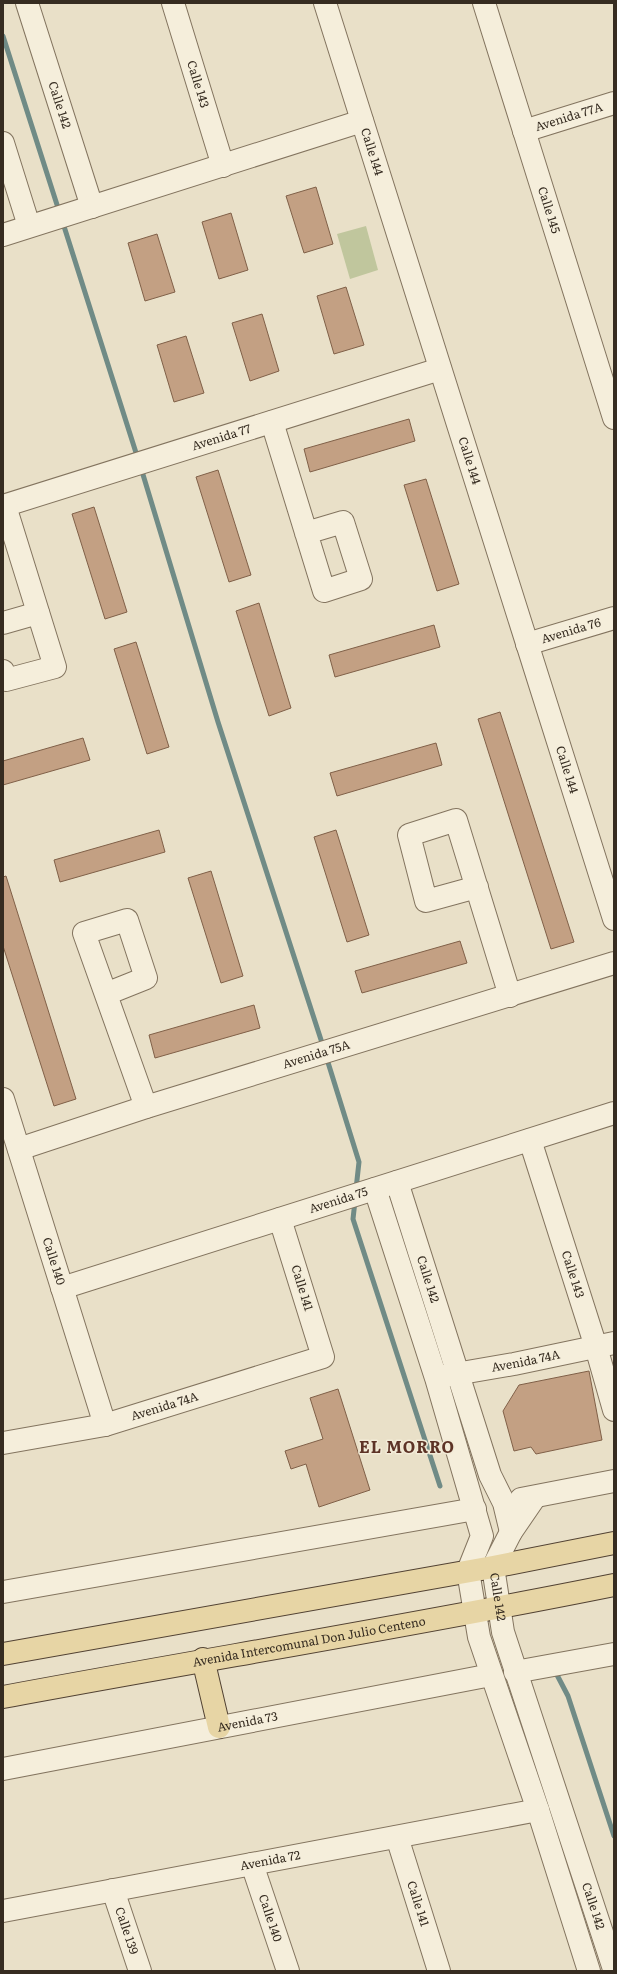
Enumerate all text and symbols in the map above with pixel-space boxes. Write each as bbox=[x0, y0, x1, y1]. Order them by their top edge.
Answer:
street label: Calle 143 bbox=[183, 58, 215, 110]
street label: Calle 142 bbox=[45, 79, 76, 130]
street label: Avenida 77A bbox=[533, 97, 605, 135]
street label: Calle 144 bbox=[357, 125, 389, 178]
street label: Calle 145 bbox=[534, 184, 566, 236]
street label: Avenida 77 bbox=[189, 419, 253, 454]
street label: Calle 144 bbox=[454, 434, 486, 487]
street label: Avenida 76 bbox=[539, 612, 603, 647]
street label: Calle 144 bbox=[552, 743, 584, 796]
street label: Avenida 75A bbox=[280, 1035, 352, 1072]
street label: Avenida 75 bbox=[306, 1182, 370, 1217]
street label: Calle 140 bbox=[39, 1235, 71, 1287]
street label: Calle 143 bbox=[558, 1248, 590, 1300]
street label: Calle 142 bbox=[413, 1253, 445, 1305]
street label: Calle 141 bbox=[287, 1263, 318, 1313]
street label: Avenida 74A bbox=[490, 1345, 562, 1376]
street label: Avenida 74A bbox=[128, 1386, 200, 1424]
district label: EL MORRO bbox=[359, 1434, 455, 1458]
street label: Calle 142 bbox=[486, 1571, 511, 1622]
street label: Avenida Intercomunal Don Julio Centeno bbox=[191, 1611, 427, 1671]
street label: Avenida 73 bbox=[215, 1706, 279, 1736]
street label: Avenida 72 bbox=[238, 1845, 302, 1874]
street label: Calle 141 bbox=[403, 1878, 435, 1929]
street label: Calle 142 bbox=[578, 1880, 610, 1931]
street label: Calle 140 bbox=[255, 1891, 288, 1944]
street label: Calle 139 bbox=[111, 1904, 144, 1957]

